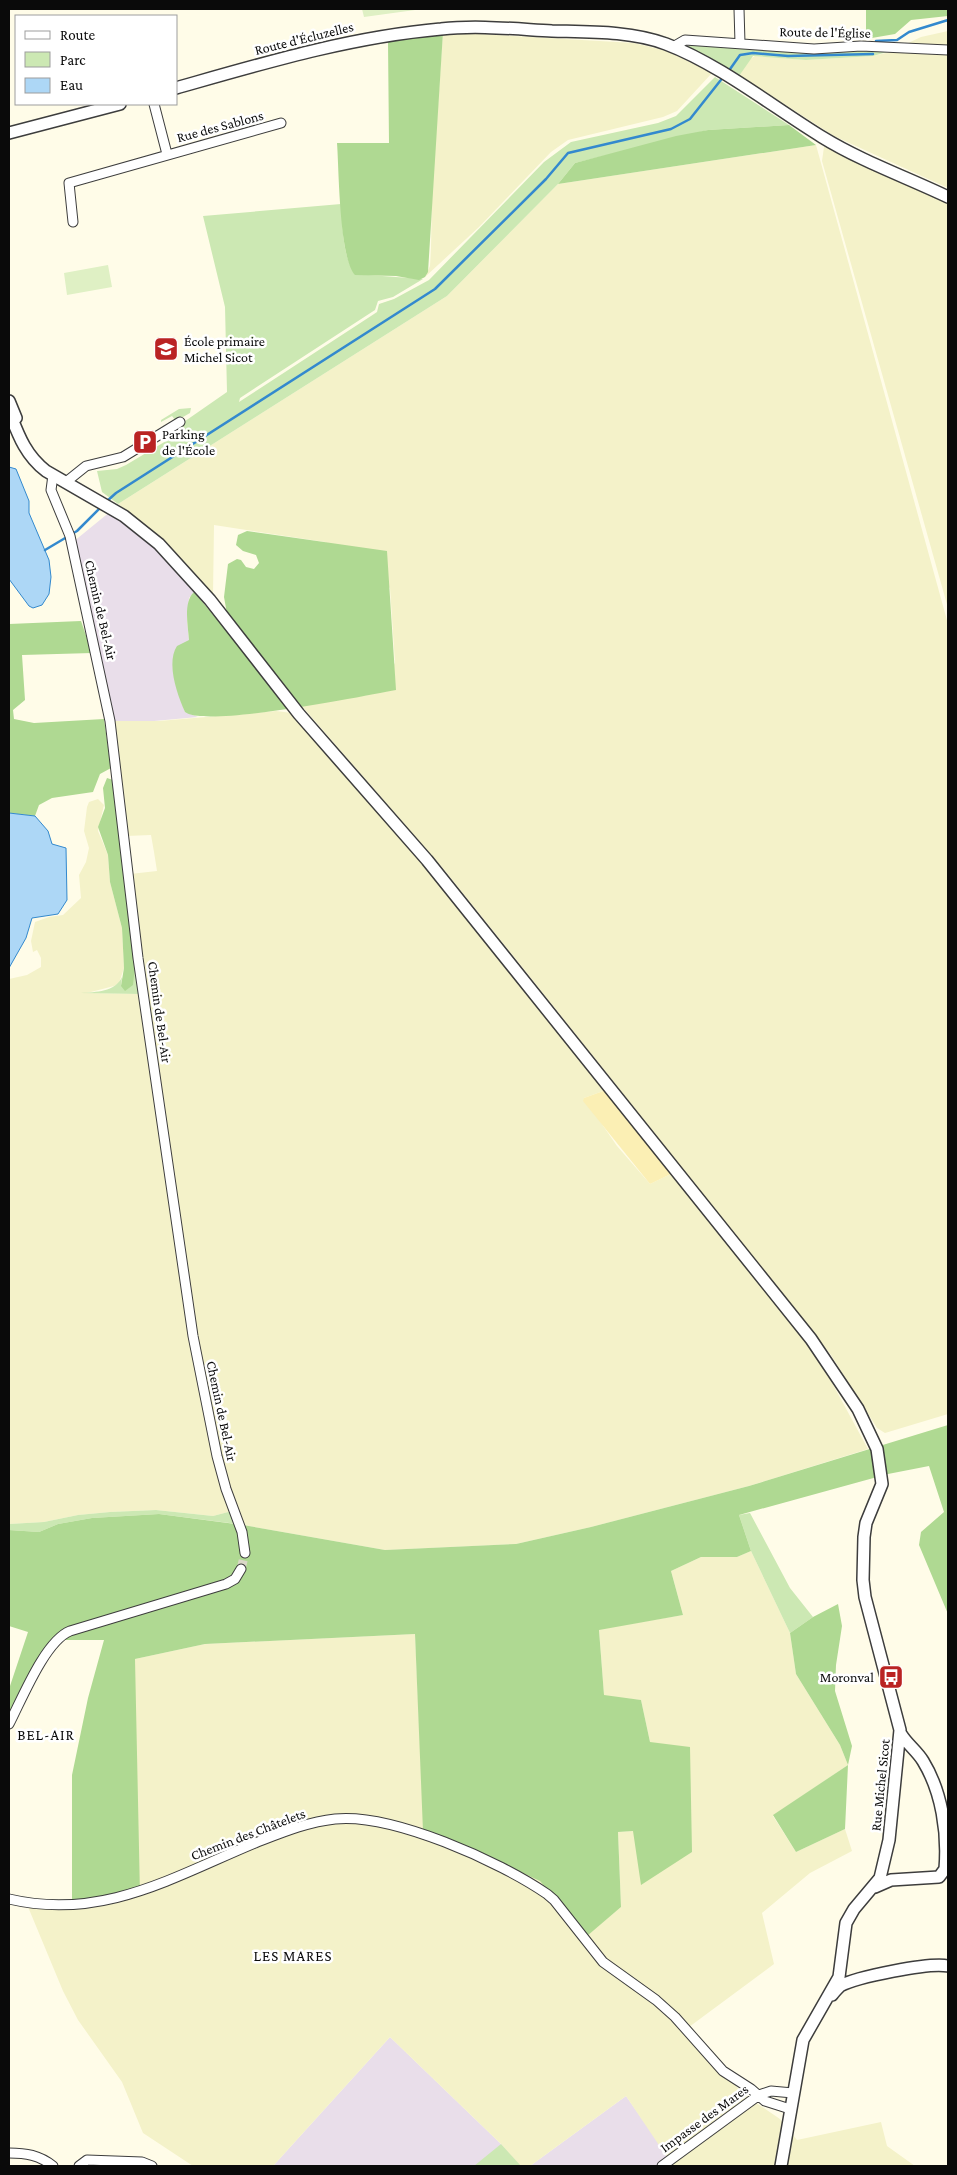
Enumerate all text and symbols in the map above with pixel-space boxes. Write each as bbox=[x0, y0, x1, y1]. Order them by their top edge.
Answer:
legend bbox=[15, 15, 178, 105]
street label: Route d'Écluzelles bbox=[253, 18, 355, 58]
street label: Route de l'Église bbox=[779, 23, 871, 41]
text: Route bbox=[60, 27, 95, 43]
text: Parc bbox=[60, 52, 86, 68]
text: Eau bbox=[60, 77, 83, 93]
street label: Rue des Sablons bbox=[175, 107, 265, 145]
place label: École primaire Michel Sicot bbox=[184, 333, 265, 365]
school or university icon: École primaire Michel Sicot bbox=[153, 336, 179, 362]
place label: Parking de l'École bbox=[162, 426, 215, 458]
parking icon: Parking de l'École bbox=[132, 429, 158, 455]
street label: Chemin de Bel-Air bbox=[82, 558, 120, 662]
street label: Chemin de Bel-Air bbox=[145, 960, 175, 1064]
street label: Chemin de Bel-Air bbox=[204, 1359, 240, 1463]
bus stop icon: Moronval bbox=[878, 1664, 904, 1690]
place label: Moronval bbox=[820, 1669, 874, 1685]
district label: BEL-AIR bbox=[17, 1727, 75, 1743]
street label: Rue Michel Sicot bbox=[867, 1738, 893, 1832]
street label: Chemin des Châtelets bbox=[188, 1805, 308, 1863]
district label: LES MARES bbox=[254, 1948, 332, 1964]
street label: Impasse des Mares bbox=[657, 2081, 751, 2155]

